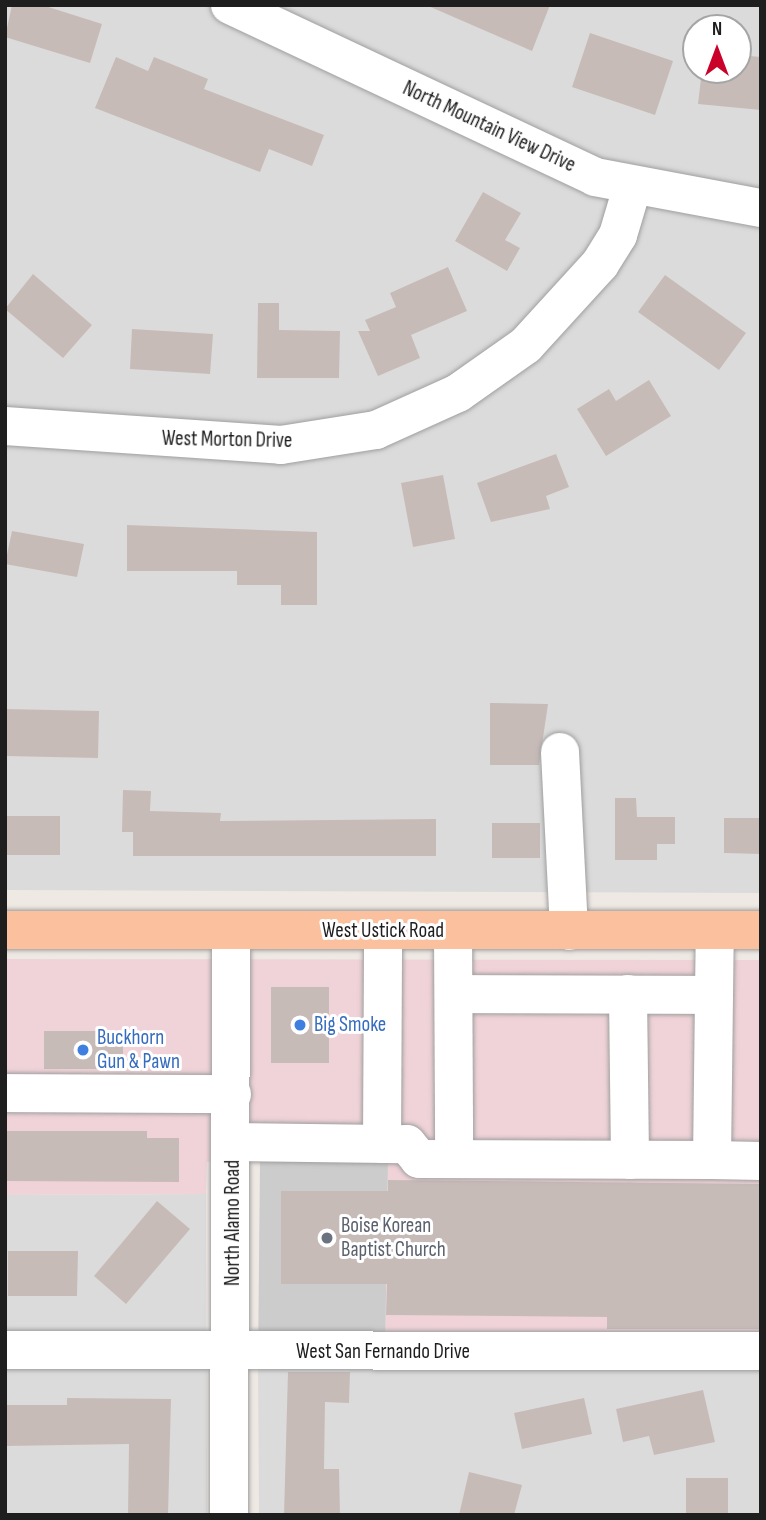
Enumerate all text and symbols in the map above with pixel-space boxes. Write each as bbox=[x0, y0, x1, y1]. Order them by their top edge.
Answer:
north arrow bbox=[682, 14, 752, 84]
text: N bbox=[712, 18, 722, 41]
street label: North Mountain View Drive bbox=[399, 76, 579, 178]
street label: West Morton Drive bbox=[162, 426, 292, 454]
street label: West Ustick Road bbox=[322, 918, 444, 944]
place label: Big Smoke bbox=[314, 1012, 386, 1038]
marker: Big Smoke bbox=[292, 1017, 308, 1033]
place label: Buckhorn Gun & Pawn bbox=[97, 1025, 180, 1075]
marker: Buckhorn Gun & Pawn bbox=[75, 1042, 91, 1058]
street label: North Alamo Road bbox=[220, 1160, 246, 1286]
place label: Boise Korean Baptist Church bbox=[341, 1213, 446, 1263]
marker: Boise Korean Baptist Church bbox=[319, 1230, 335, 1246]
street label: West San Fernando Drive bbox=[296, 1339, 470, 1365]

